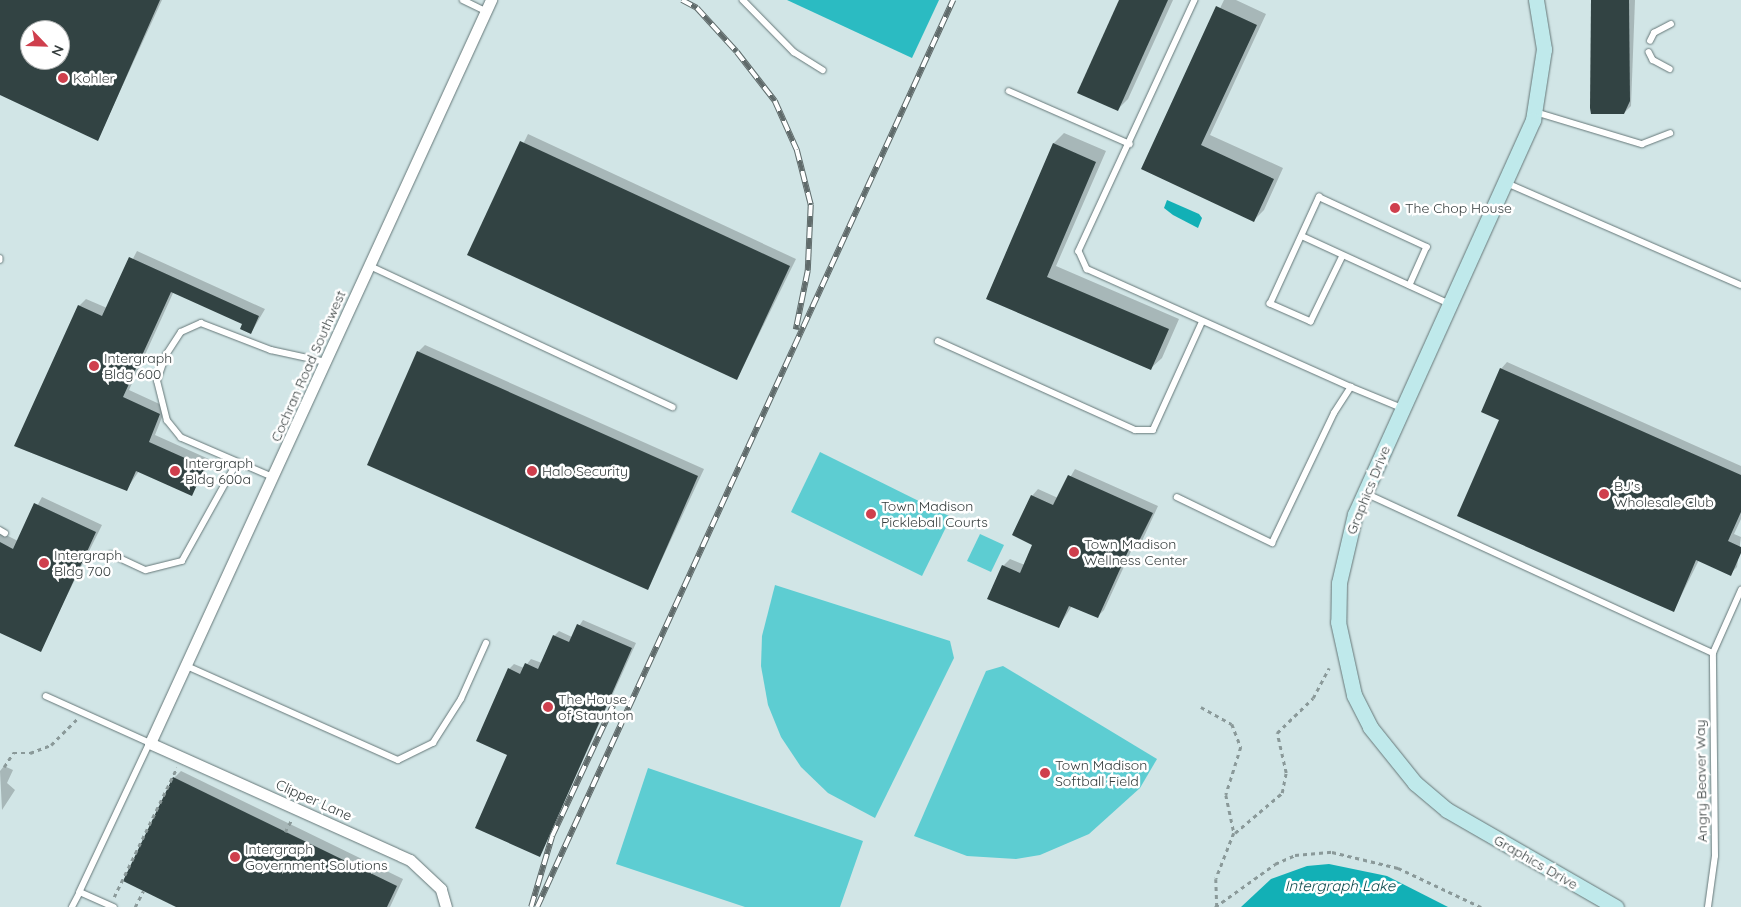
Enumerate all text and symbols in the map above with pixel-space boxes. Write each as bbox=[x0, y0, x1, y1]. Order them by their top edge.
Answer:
north arrow bbox=[20, 20, 70, 70]
text: N bbox=[47, 42, 68, 59]
place label: Kohler bbox=[73, 70, 115, 86]
marker: Kohler bbox=[57, 72, 69, 84]
place label: The Chop House bbox=[1405, 200, 1512, 216]
marker: The Chop House bbox=[1389, 202, 1401, 214]
street label: Cochran Road Southwest bbox=[267, 288, 349, 444]
place label: Intergraph Bldg 600 bbox=[104, 350, 172, 382]
marker: Intergraph Bldg 600 bbox=[88, 360, 100, 372]
street label: Graphics Drive bbox=[1343, 443, 1393, 537]
place label: Intergraph Bldg 600a bbox=[185, 455, 253, 488]
place label: Halo Security bbox=[542, 463, 628, 479]
marker: Intergraph Bldg 600a bbox=[169, 465, 181, 477]
marker: Halo Security bbox=[526, 465, 538, 477]
place label: BJ's Wholesale Club bbox=[1614, 478, 1714, 511]
marker: BJ's Wholesale Club bbox=[1598, 488, 1610, 500]
place label: Town Madison Pickleball Courts bbox=[881, 498, 988, 530]
marker: Town Madison Pickleball Courts bbox=[865, 508, 877, 520]
place label: Town Madison Wellness Center bbox=[1084, 536, 1188, 568]
marker: Town Madison Wellness Center bbox=[1068, 546, 1080, 558]
place label: Intergraph Bldg 700 bbox=[54, 547, 122, 580]
marker: Intergraph Bldg 700 bbox=[38, 557, 50, 569]
place label: The House of Staunton bbox=[558, 691, 634, 724]
marker: The House of Staunton bbox=[542, 701, 554, 713]
street label: Angry Beaver Way bbox=[1692, 720, 1710, 842]
place label: Town Madison Softball Field bbox=[1055, 757, 1147, 790]
marker: Town Madison Softball Field bbox=[1039, 767, 1051, 779]
street label: Clipper Lane bbox=[273, 776, 355, 824]
street label: Graphics Drive bbox=[1491, 831, 1581, 893]
place label: Intergraph Government Solutions bbox=[245, 841, 387, 874]
marker: Intergraph Government Solutions bbox=[229, 851, 241, 863]
water label: Intergraph Lake bbox=[1285, 877, 1395, 895]

